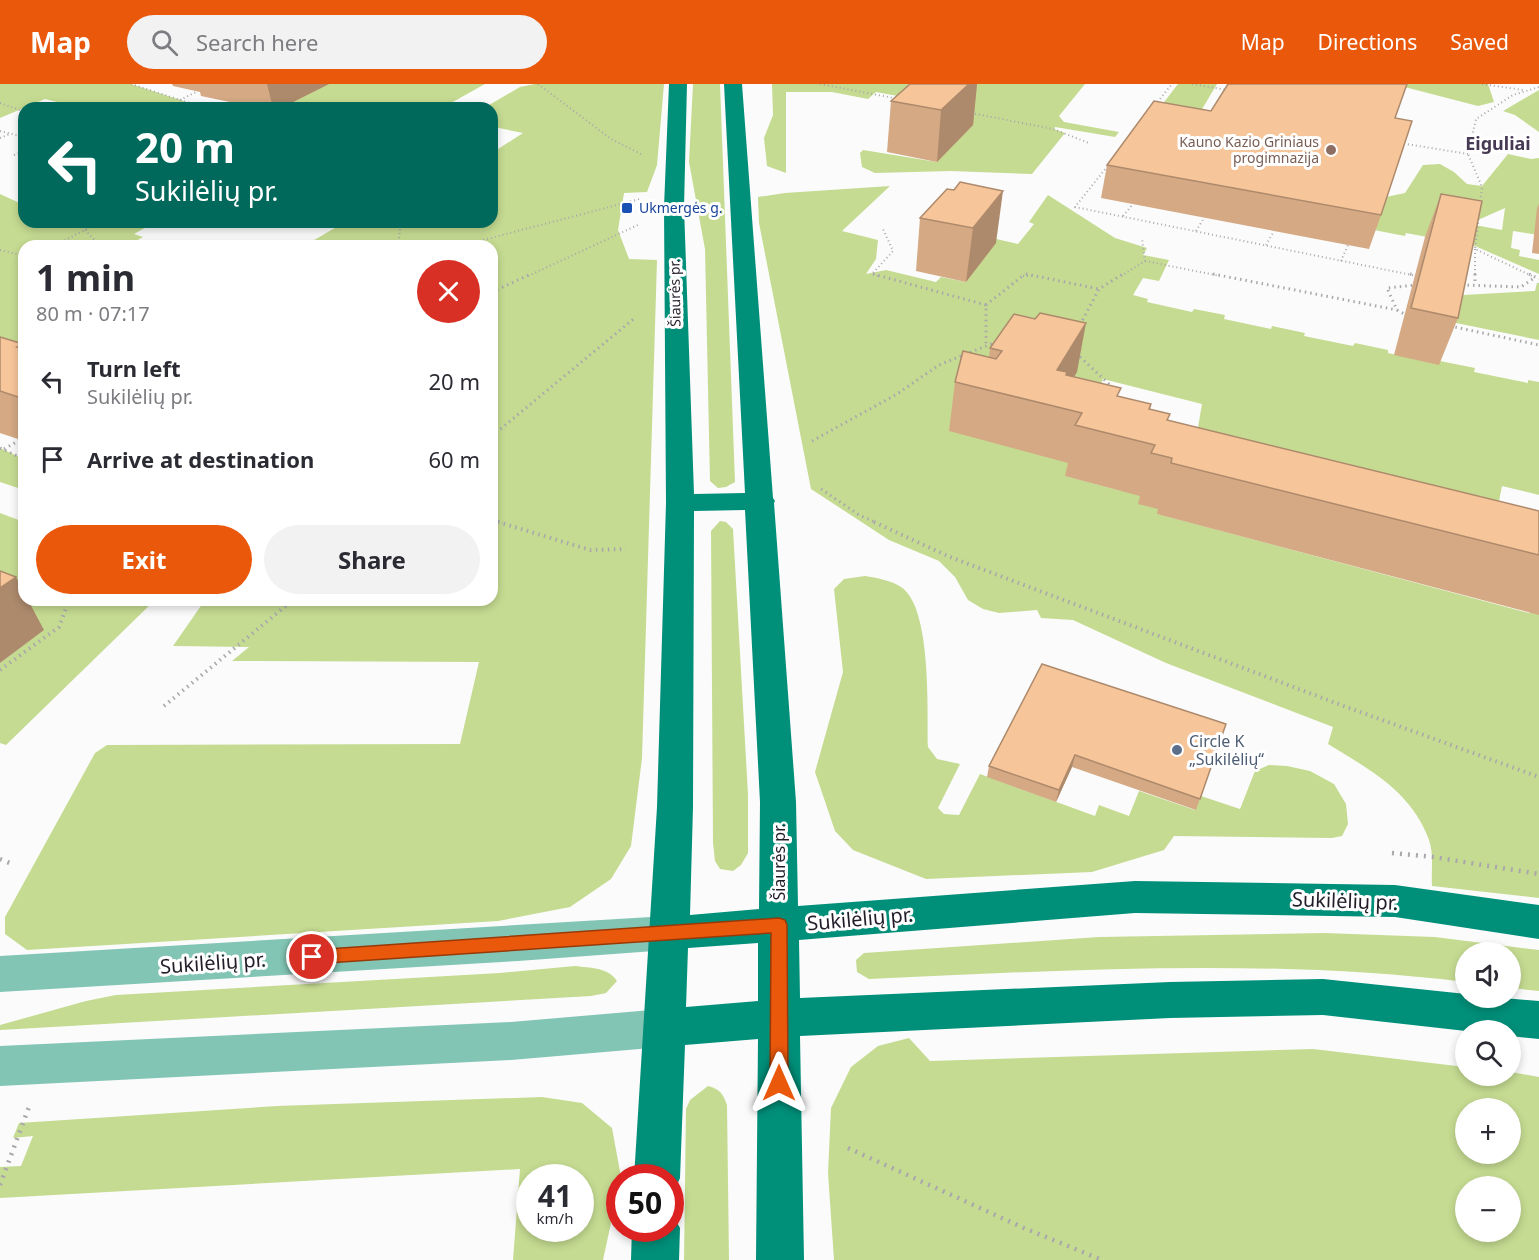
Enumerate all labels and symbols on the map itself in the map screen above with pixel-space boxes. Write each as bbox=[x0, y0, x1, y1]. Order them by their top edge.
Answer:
district label: Eiguliai bbox=[1465, 131, 1531, 155]
place label: Kauno Kazio Griniaus progimnazija bbox=[1179, 132, 1319, 167]
marker: Kauno Kazio Griniaus progimnazija bbox=[1324, 143, 1338, 157]
place label: Ukmergės g. bbox=[639, 198, 723, 217]
marker: Ukmergės g. bbox=[620, 201, 634, 215]
street label: Šiaurės pr. bbox=[664, 259, 685, 327]
place label: Circle K „Sukilėlių“ bbox=[1189, 730, 1264, 770]
marker: Circle K „Sukilėlių“ bbox=[1170, 743, 1184, 757]
street label: Šiaurės pr. bbox=[768, 823, 790, 901]
street label: Sukilėlių pr. bbox=[1291, 885, 1399, 916]
street label: Sukilėlių pr. bbox=[806, 900, 914, 937]
pin bbox=[286, 931, 337, 982]
street label: Sukilėlių pr. bbox=[159, 945, 267, 980]
position arrow bbox=[747, 1051, 811, 1115]
speed limit sign: 50 bbox=[606, 1164, 684, 1242]

